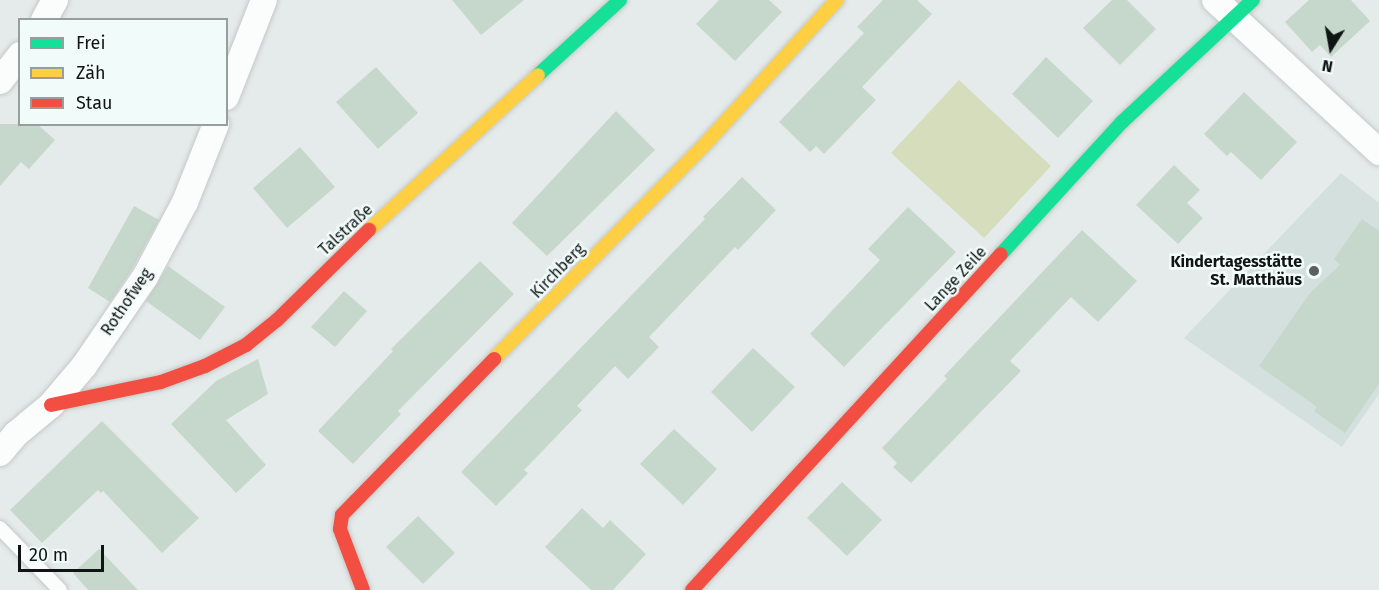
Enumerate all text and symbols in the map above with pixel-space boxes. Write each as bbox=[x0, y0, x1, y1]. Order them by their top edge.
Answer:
legend bbox=[18, 18, 228, 126]
north arrow bbox=[1301, 18, 1361, 78]
text: Frei bbox=[76, 32, 106, 54]
text: N bbox=[1320, 56, 1334, 76]
text: Zäh bbox=[76, 62, 105, 84]
text: Stau bbox=[76, 92, 112, 114]
street label: Talstraße bbox=[315, 200, 377, 260]
street label: Kirchberg bbox=[527, 239, 589, 303]
street label: Lange Zeile bbox=[921, 243, 991, 315]
place label: Kindertagesstätte St. Matthäus bbox=[1170, 252, 1302, 290]
marker: Kindertagesstätte St. Matthäus bbox=[1307, 264, 1321, 278]
street label: Rothofweg bbox=[97, 265, 157, 339]
scale bar bbox=[21, 533, 106, 571]
text: 20 m bbox=[29, 544, 68, 566]

